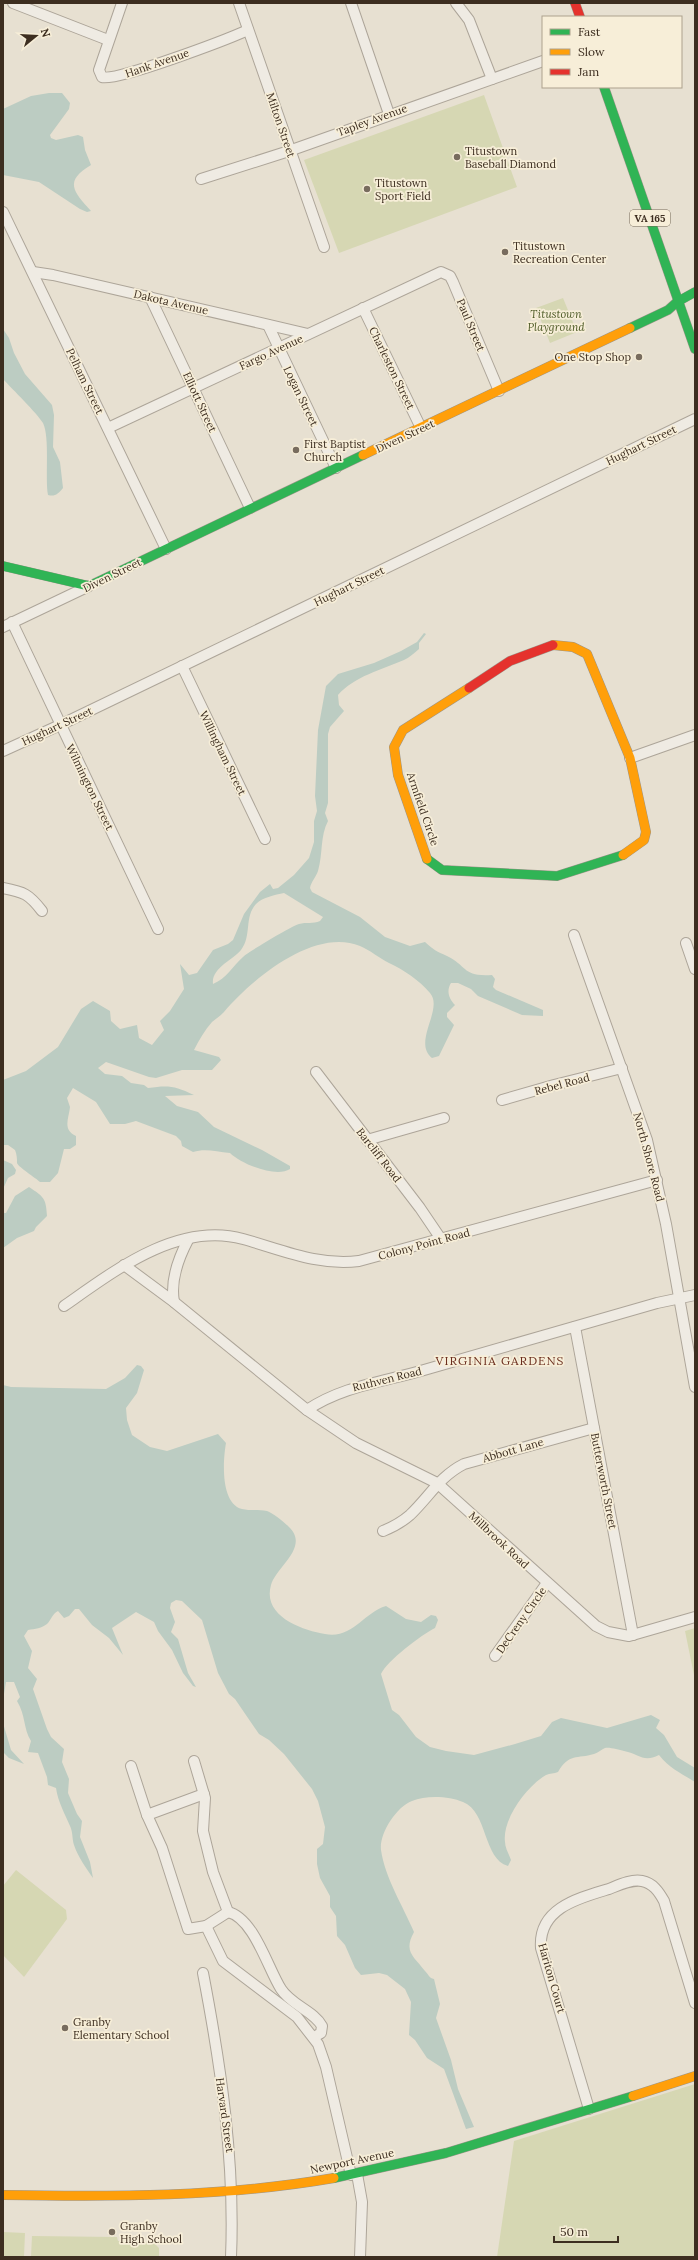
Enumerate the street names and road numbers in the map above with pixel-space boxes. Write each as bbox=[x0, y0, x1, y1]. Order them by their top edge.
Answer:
street label: Hank Avenue bbox=[123, 45, 191, 81]
street label: Milton Street bbox=[263, 91, 299, 160]
street label: Tapley Avenue bbox=[335, 101, 409, 139]
road number: VA 165 bbox=[630, 210, 670, 226]
street label: Dakota Avenue bbox=[132, 287, 210, 317]
street label: Paul Street bbox=[454, 297, 489, 354]
street label: Charleston Street bbox=[366, 324, 418, 412]
street label: Fargo Avenue bbox=[237, 331, 305, 373]
street label: Pelham Street bbox=[63, 346, 107, 417]
street label: Logan Street bbox=[280, 364, 322, 429]
street label: Elliott Street bbox=[180, 370, 220, 435]
street label: Diven Street bbox=[373, 416, 437, 456]
street label: Hughart Street bbox=[603, 422, 679, 468]
street label: Diven Street bbox=[80, 554, 144, 595]
street label: Hughart Street bbox=[311, 563, 387, 609]
street label: Hughart Street bbox=[19, 703, 95, 749]
street label: Willingham Street bbox=[197, 709, 250, 798]
street label: Wilmington Street bbox=[63, 742, 117, 833]
street label: Armfield Circle bbox=[404, 769, 442, 848]
street label: Rebel Road bbox=[533, 1070, 592, 1098]
street label: North Shore Road bbox=[630, 1111, 668, 1203]
street label: Barcliff Road bbox=[353, 1125, 405, 1185]
street label: Colony Point Road bbox=[377, 1225, 472, 1263]
street label: Ruthven Road bbox=[351, 1364, 423, 1394]
street label: Butterworth Street bbox=[588, 1432, 620, 1531]
street label: Abbott Lane bbox=[480, 1435, 545, 1466]
street label: Millbrook Road bbox=[466, 1508, 532, 1572]
street label: DeCreny Circle bbox=[493, 1584, 549, 1656]
street label: Hariton Court bbox=[535, 1941, 569, 2015]
street label: Harvard Street bbox=[213, 2077, 237, 2154]
street label: Newport Avenue bbox=[309, 2145, 395, 2177]

